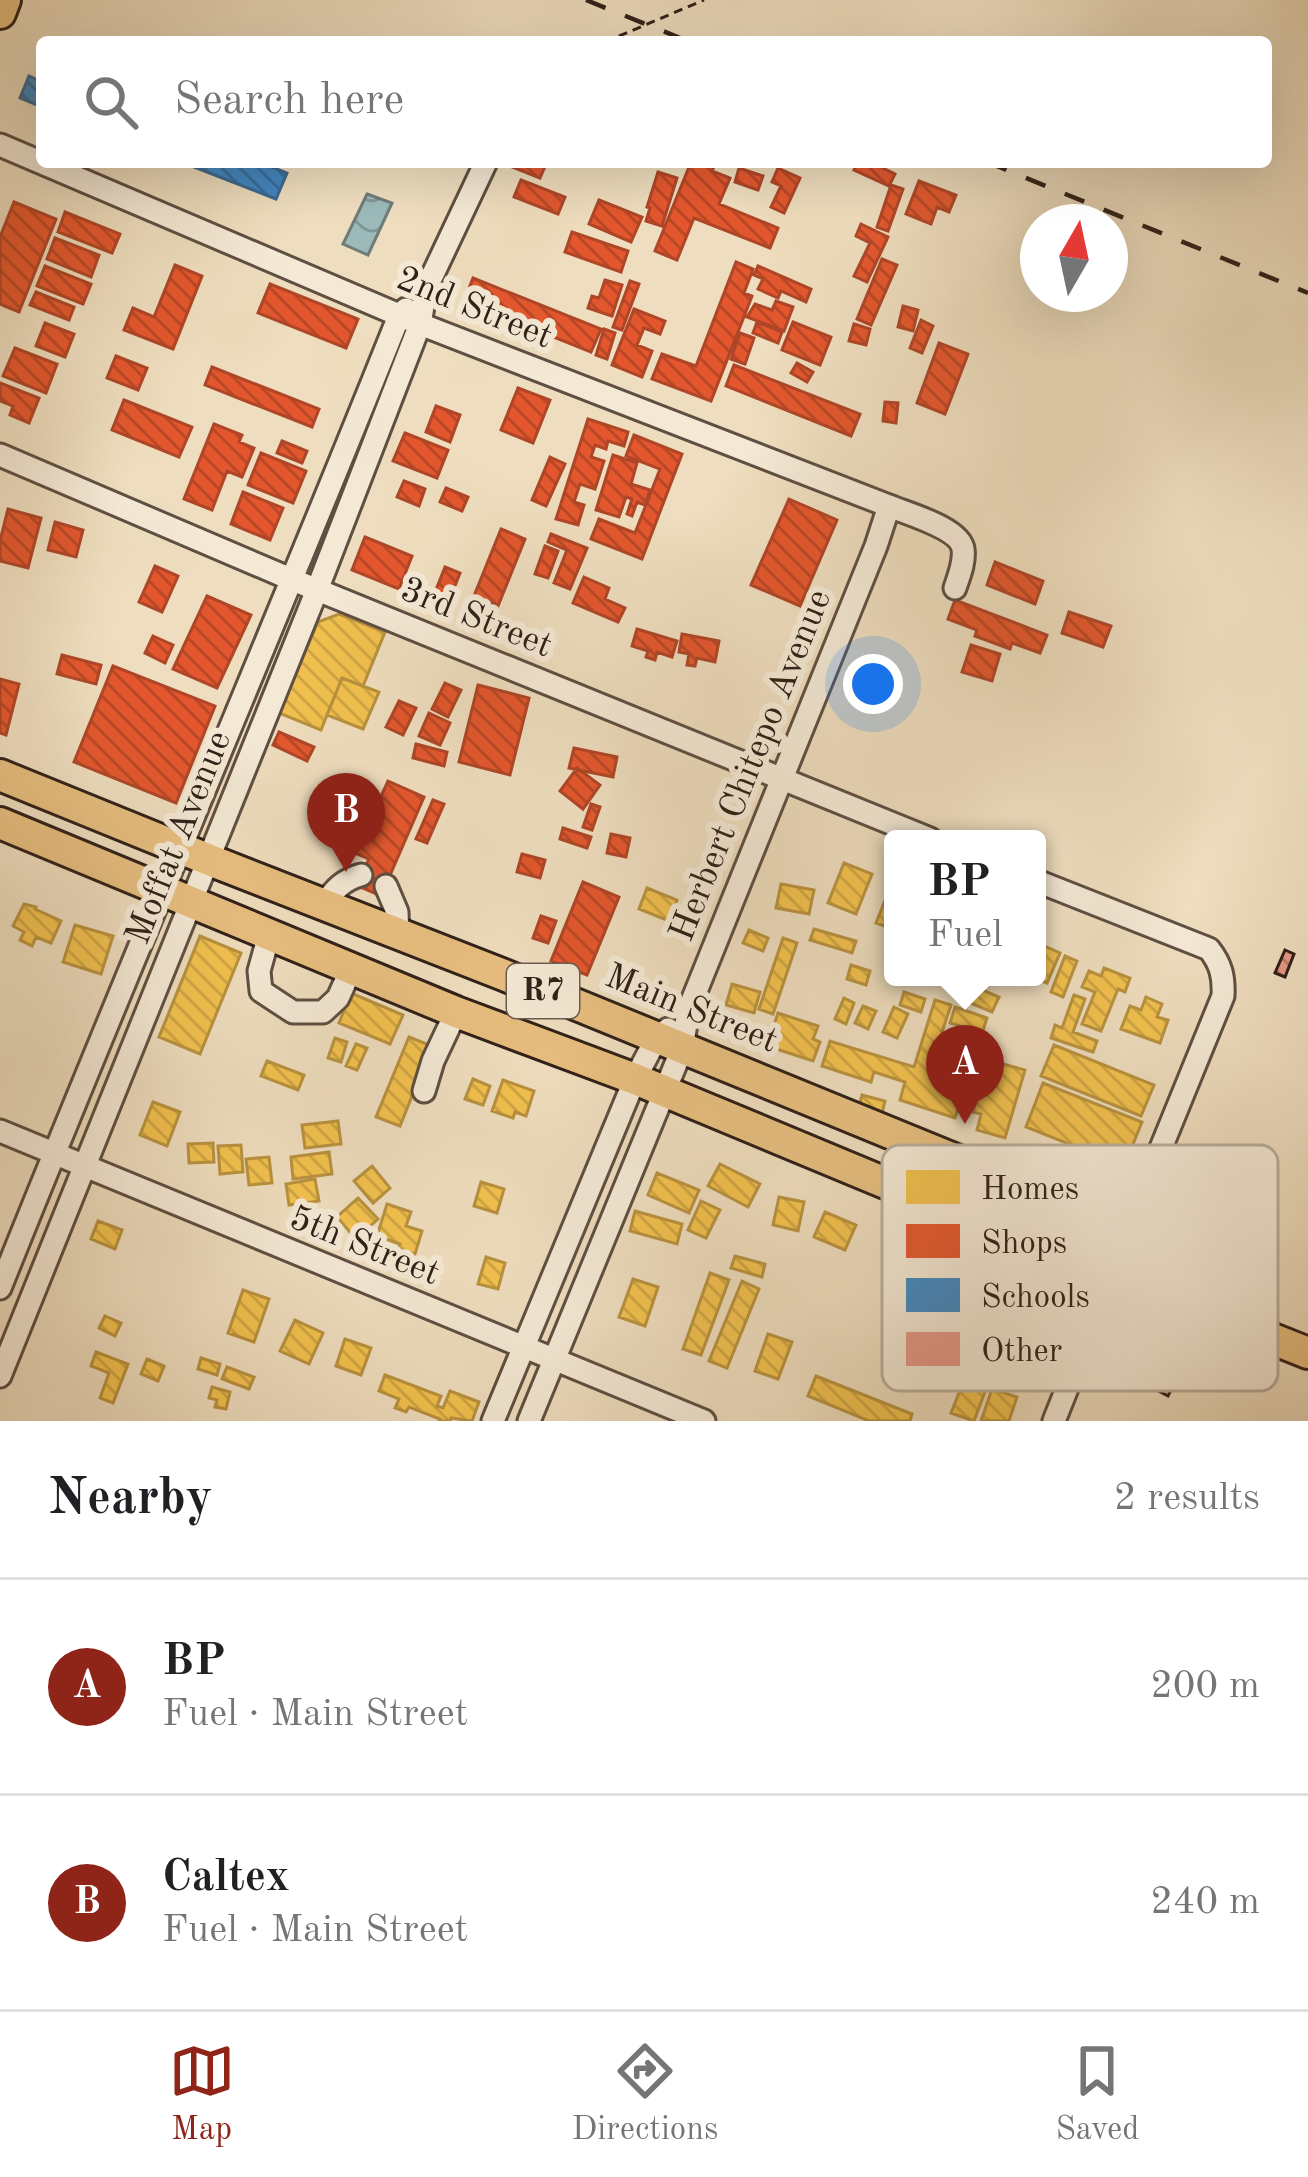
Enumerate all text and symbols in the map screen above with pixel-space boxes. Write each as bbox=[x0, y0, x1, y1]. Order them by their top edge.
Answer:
search box bbox=[36, 36, 1272, 168]
icon: search bbox=[78, 69, 144, 135]
text: Search here bbox=[174, 79, 404, 124]
north arrow bbox=[1020, 204, 1128, 312]
street label: 2nd Street bbox=[391, 261, 557, 357]
street label: 3rd Street bbox=[395, 572, 557, 666]
street label: Herbert Chitepo Avenue bbox=[665, 585, 839, 947]
your location bbox=[843, 654, 903, 714]
street label: Moffat Avenue bbox=[121, 726, 239, 950]
pin: B bbox=[307, 773, 385, 872]
popup bbox=[884, 830, 1046, 986]
text: BP bbox=[927, 861, 991, 906]
text: Fuel bbox=[927, 916, 1003, 955]
street label: Main Street bbox=[600, 959, 782, 1061]
road number: R7 bbox=[507, 964, 579, 1018]
pin: A bbox=[926, 1025, 1004, 1124]
legend bbox=[882, 1145, 1278, 1391]
text: Homes bbox=[981, 1174, 1079, 1207]
street label: 5th Street bbox=[284, 1201, 444, 1293]
text: Shops bbox=[981, 1228, 1067, 1261]
text: Schools bbox=[981, 1282, 1090, 1315]
text: Other bbox=[981, 1336, 1062, 1369]
text: Nearby bbox=[48, 1474, 213, 1525]
text: 2 results bbox=[1114, 1479, 1260, 1518]
text: BP bbox=[162, 1640, 226, 1685]
text: A bbox=[72, 1667, 102, 1706]
text: 200 m bbox=[1150, 1667, 1260, 1706]
text: Fuel · Main Street bbox=[162, 1695, 468, 1734]
text: Caltex bbox=[162, 1856, 289, 1901]
text: B bbox=[73, 1883, 101, 1922]
text: 240 m bbox=[1150, 1883, 1260, 1922]
text: Fuel · Main Street bbox=[162, 1911, 468, 1950]
tab: Map bbox=[169, 2038, 235, 2151]
tab: Directions bbox=[572, 2038, 718, 2151]
tab: Saved bbox=[1055, 2038, 1139, 2151]

